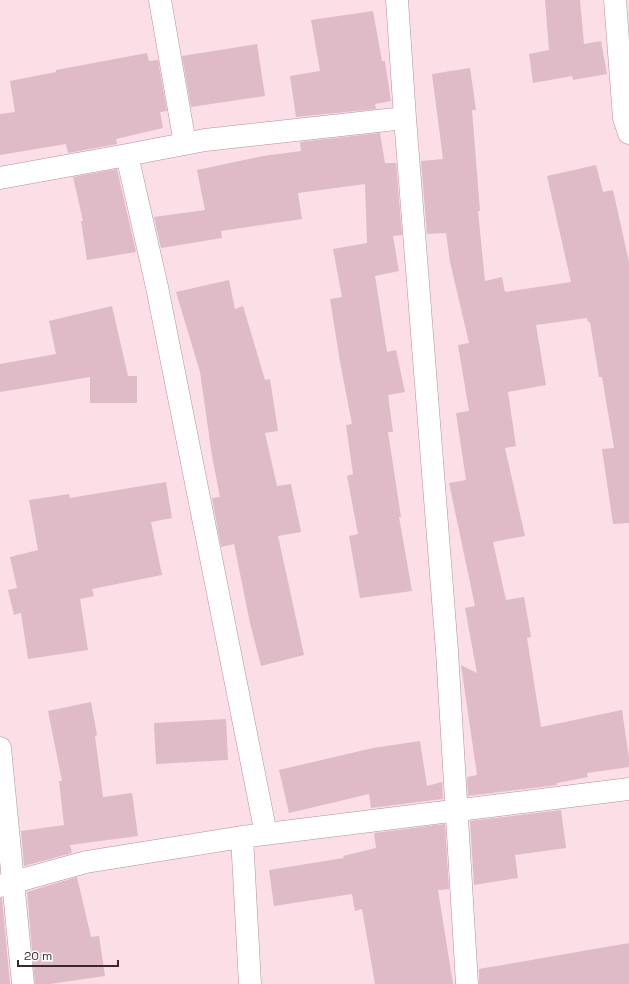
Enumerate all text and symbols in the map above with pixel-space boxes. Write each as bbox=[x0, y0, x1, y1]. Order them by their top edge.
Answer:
scale bar bbox=[18, 942, 118, 968]
text: 20 m bbox=[24, 948, 52, 964]

